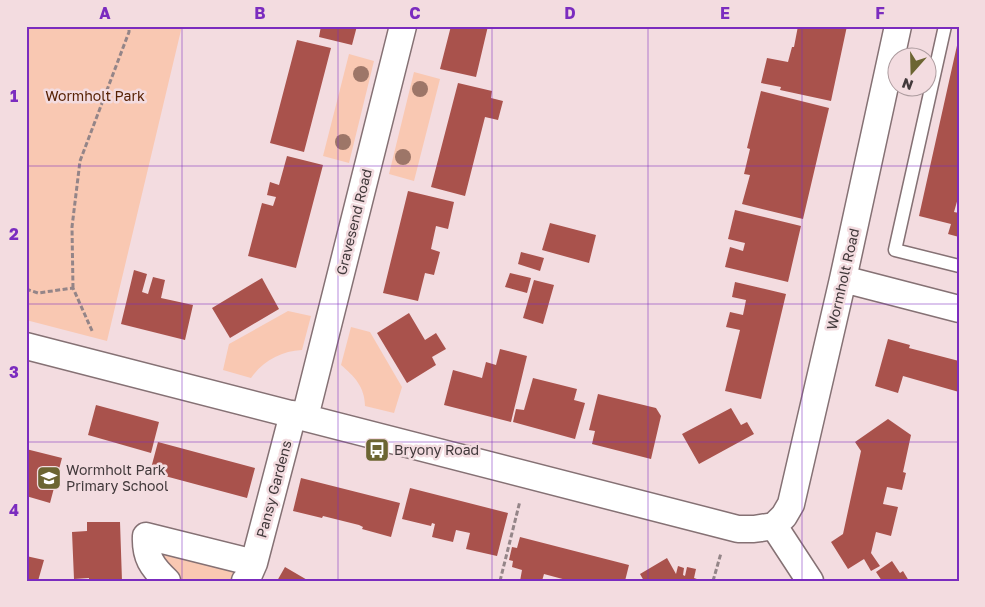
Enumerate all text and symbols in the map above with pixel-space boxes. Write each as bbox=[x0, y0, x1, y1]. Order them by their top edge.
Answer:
text: A bbox=[99, 3, 111, 23]
text: B bbox=[254, 3, 266, 23]
text: C bbox=[409, 3, 421, 23]
text: D bbox=[564, 3, 576, 23]
text: E bbox=[720, 3, 730, 23]
text: F bbox=[875, 3, 885, 23]
north arrow bbox=[888, 48, 938, 98]
text: N bbox=[899, 75, 915, 94]
text: 1 bbox=[10, 86, 18, 106]
park label: Wormholt Park bbox=[45, 87, 145, 104]
street label: Gravesend Road bbox=[332, 167, 375, 277]
text: 2 bbox=[9, 224, 19, 244]
street label: Wormholt Road bbox=[823, 226, 862, 331]
text: 3 bbox=[9, 362, 19, 382]
bus stop icon: Bryony Road bbox=[364, 437, 390, 463]
street label: Pansy Gardens bbox=[252, 438, 295, 539]
place label: Bryony Road bbox=[394, 441, 479, 458]
place label: Wormholt Park Primary School bbox=[66, 461, 168, 494]
school or university icon: Wormholt Park Primary School bbox=[36, 465, 62, 491]
text: 4 bbox=[9, 500, 19, 520]

